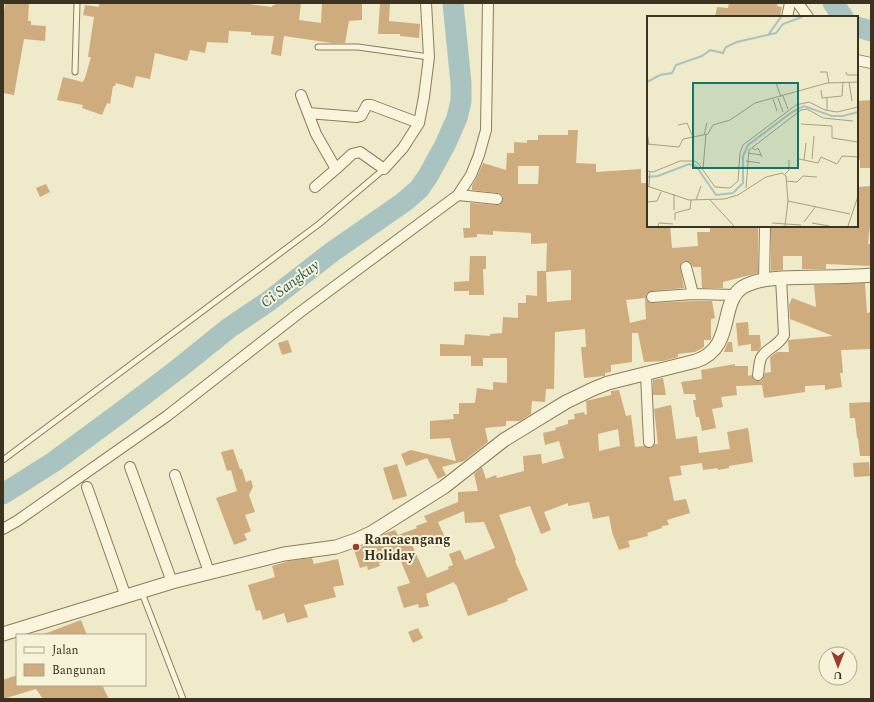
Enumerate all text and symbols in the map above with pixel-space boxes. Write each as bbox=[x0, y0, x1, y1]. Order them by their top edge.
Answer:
inset map bbox=[647, 16, 858, 227]
water label: Ci Sangkuy bbox=[256, 254, 325, 314]
place label: Rancaengang Holiday bbox=[364, 529, 451, 566]
marker: Rancaengang Holiday bbox=[351, 542, 361, 552]
legend bbox=[16, 634, 146, 686]
text: Jalan bbox=[52, 641, 79, 660]
north arrow bbox=[818, 646, 858, 686]
text: Bangunan bbox=[52, 661, 106, 680]
text: U bbox=[833, 667, 843, 684]

